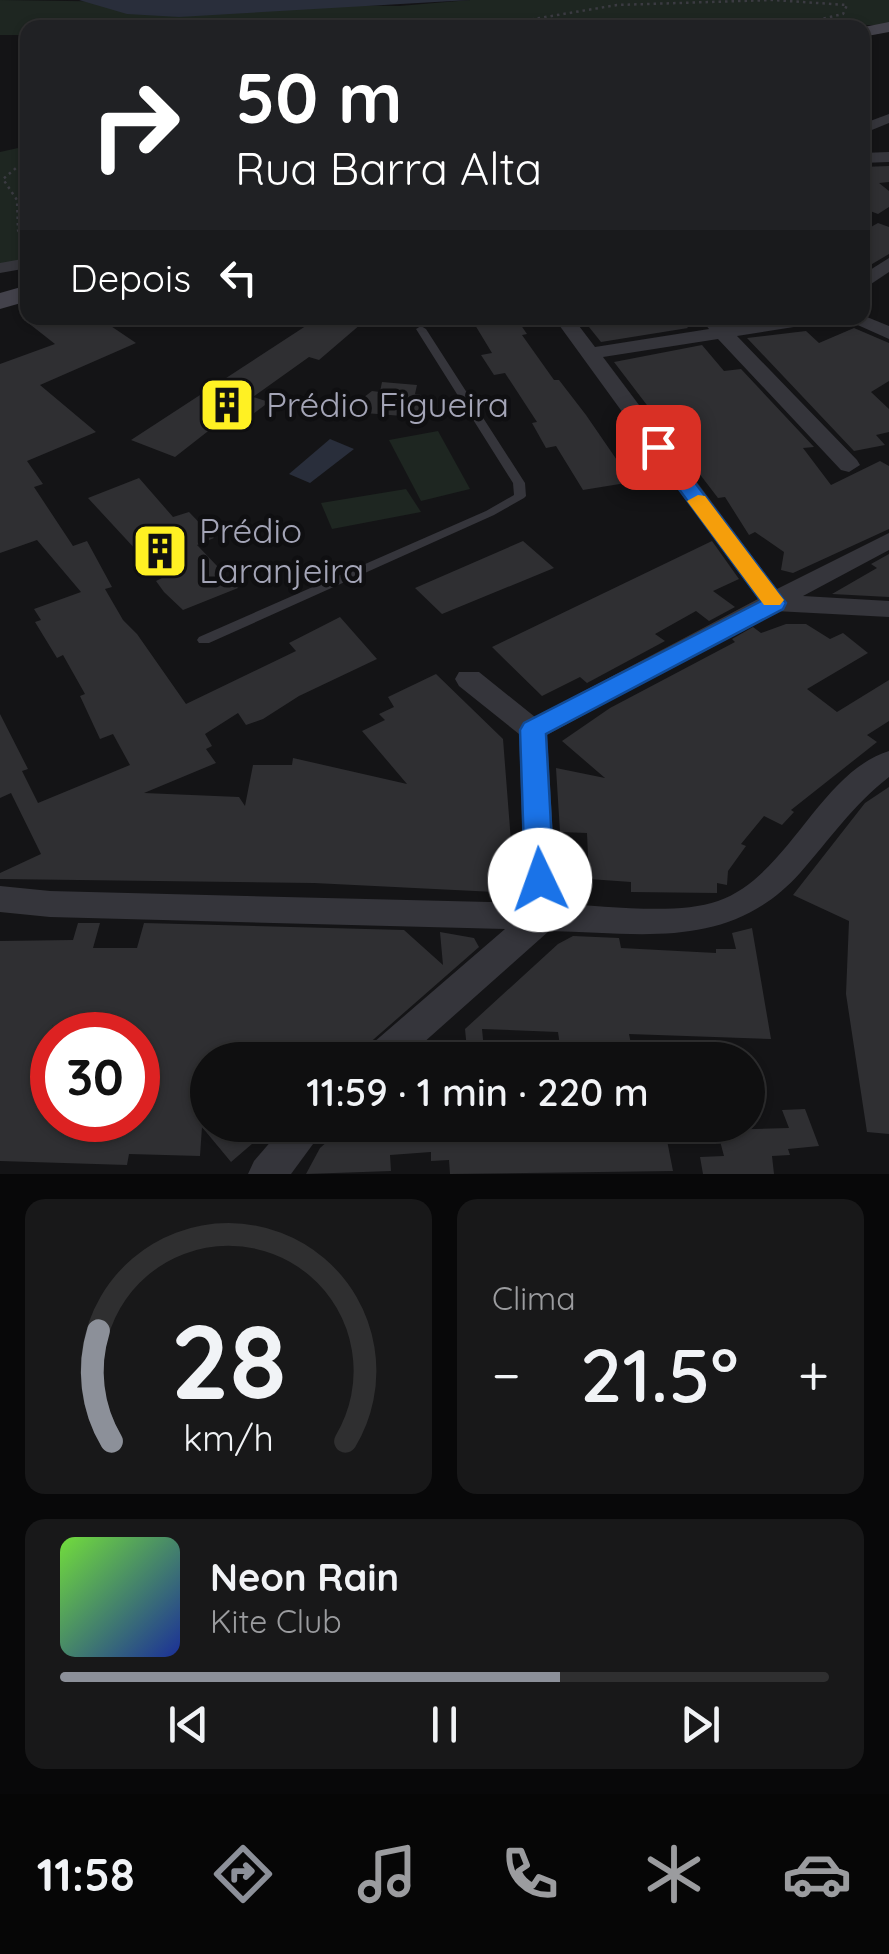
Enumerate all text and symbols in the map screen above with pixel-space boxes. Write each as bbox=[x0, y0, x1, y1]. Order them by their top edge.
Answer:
text: 50 m bbox=[235, 53, 402, 141]
icon: right bbox=[70, 60, 200, 190]
text: Rua Barra Alta bbox=[235, 140, 542, 196]
icon: left bbox=[211, 250, 266, 305]
text: Depois bbox=[70, 254, 191, 302]
building icon: Prédio Figueira bbox=[197, 375, 257, 435]
place label: Prédio Figueira bbox=[266, 382, 509, 426]
pin bbox=[616, 405, 701, 490]
icon: arrive bbox=[631, 420, 686, 475]
place label: Prédio Laranjeira bbox=[199, 508, 364, 592]
building icon: Prédio Laranjeira bbox=[130, 521, 190, 581]
position arrow bbox=[488, 828, 592, 932]
speed limit sign: 30 bbox=[30, 1012, 160, 1142]
text: 11:59 · 1 min · 220 m bbox=[306, 1068, 649, 1116]
text: Clima bbox=[492, 1278, 576, 1318]
text: 28 bbox=[170, 1295, 287, 1425]
text: 21.5° bbox=[580, 1327, 738, 1421]
text: − bbox=[492, 1340, 521, 1409]
text: + bbox=[798, 1340, 829, 1409]
text: km/h bbox=[183, 1415, 274, 1460]
text: Neon Rain bbox=[210, 1553, 399, 1601]
text: Kite Club bbox=[210, 1601, 342, 1641]
icon: previous bbox=[161, 1697, 216, 1752]
icon: pause bbox=[417, 1697, 472, 1752]
icon: next bbox=[673, 1697, 728, 1752]
icon: directions bbox=[208, 1839, 278, 1909]
icon: music bbox=[352, 1839, 422, 1909]
icon: phone bbox=[495, 1839, 565, 1909]
icon: climate bbox=[639, 1839, 709, 1909]
icon: car bbox=[782, 1839, 852, 1909]
text: 11:58 bbox=[37, 1846, 135, 1902]

